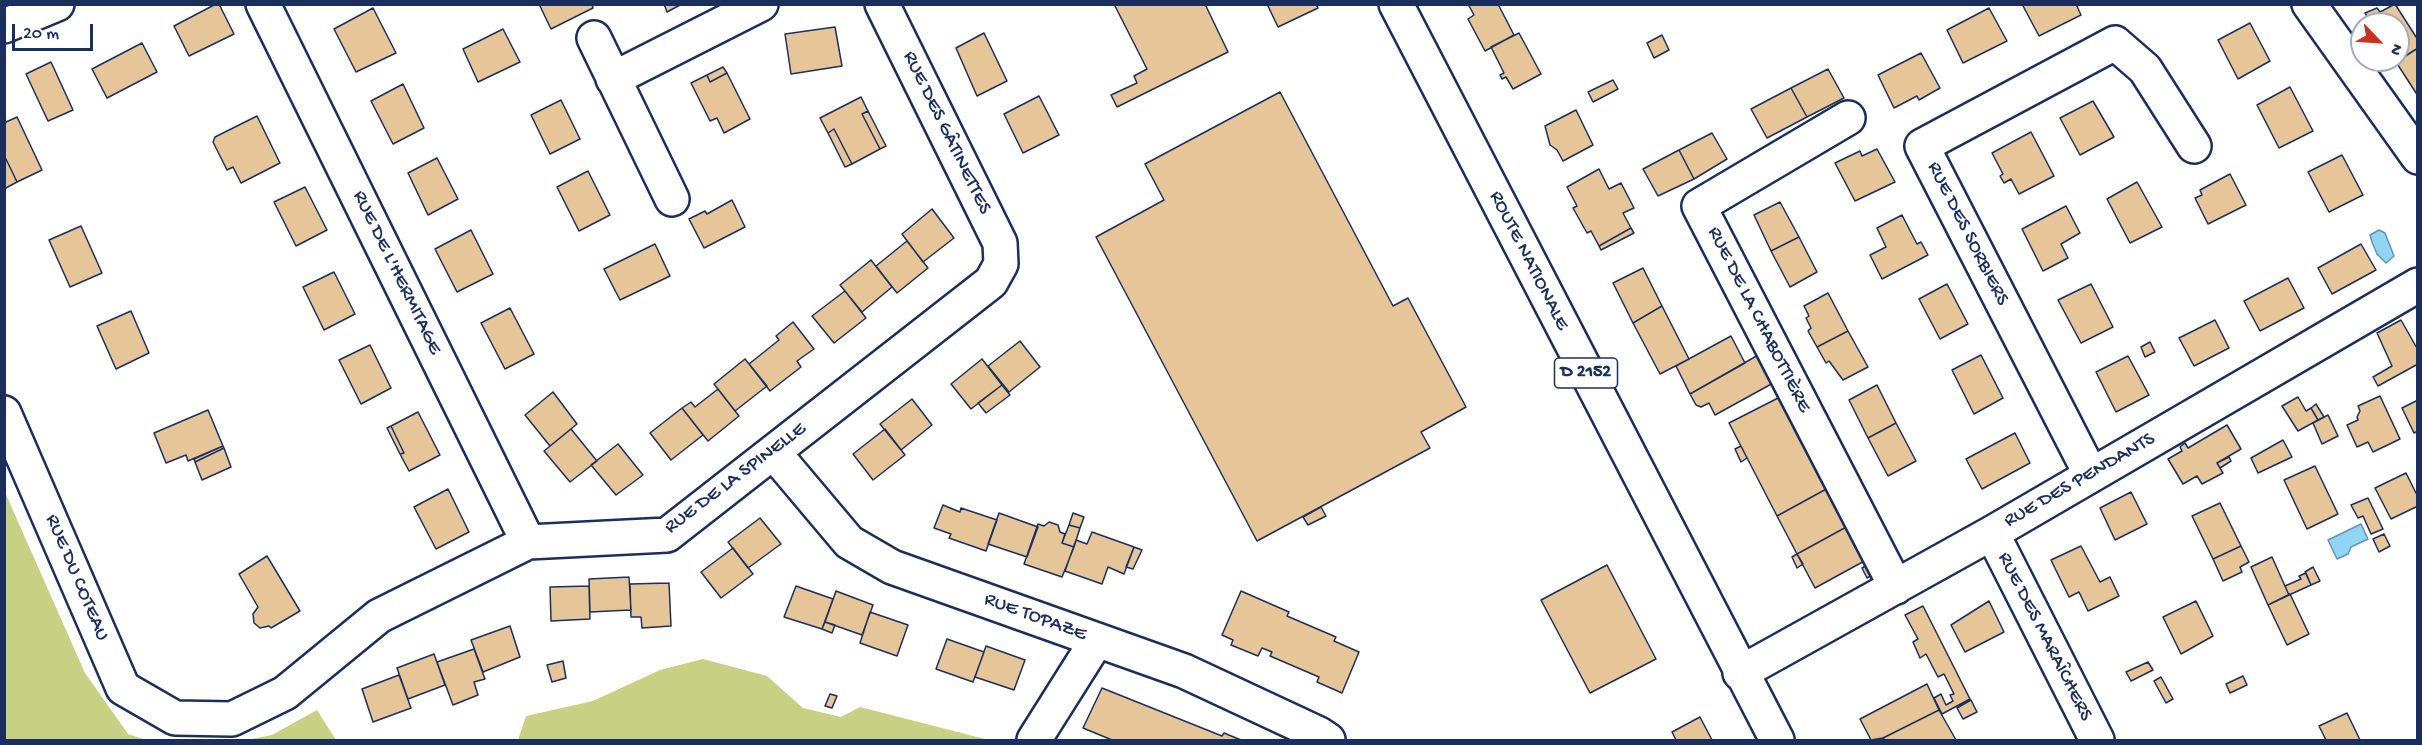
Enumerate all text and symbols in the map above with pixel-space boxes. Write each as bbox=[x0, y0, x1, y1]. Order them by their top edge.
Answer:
scale bar bbox=[15, 12, 96, 50]
north arrow bbox=[2350, 12, 2410, 72]
text: 20 m bbox=[23, 24, 59, 45]
text: N bbox=[2384, 40, 2406, 58]
street label: RUE DES GÂTINETTES bbox=[896, 48, 996, 218]
street label: RUE DES SORBIERS bbox=[1920, 158, 2014, 310]
street label: RUE DE L'HERMITAGE bbox=[346, 187, 446, 359]
street label: ROUTE NATIONALE bbox=[1483, 187, 1573, 335]
street label: RUE DE LA CHABOTTIÈRE bbox=[1701, 223, 1815, 417]
road number: D 2152 bbox=[1554, 358, 1618, 388]
street label: RUE DE LA SPINELLE bbox=[660, 418, 812, 540]
street label: RUE DES PENDANTS bbox=[2000, 428, 2160, 534]
street label: RUE DU COTEAU bbox=[39, 511, 113, 645]
street label: RUE DES MARAÎCHERS bbox=[1991, 549, 2097, 725]
street label: RUE TOPAZE bbox=[981, 588, 1089, 648]

